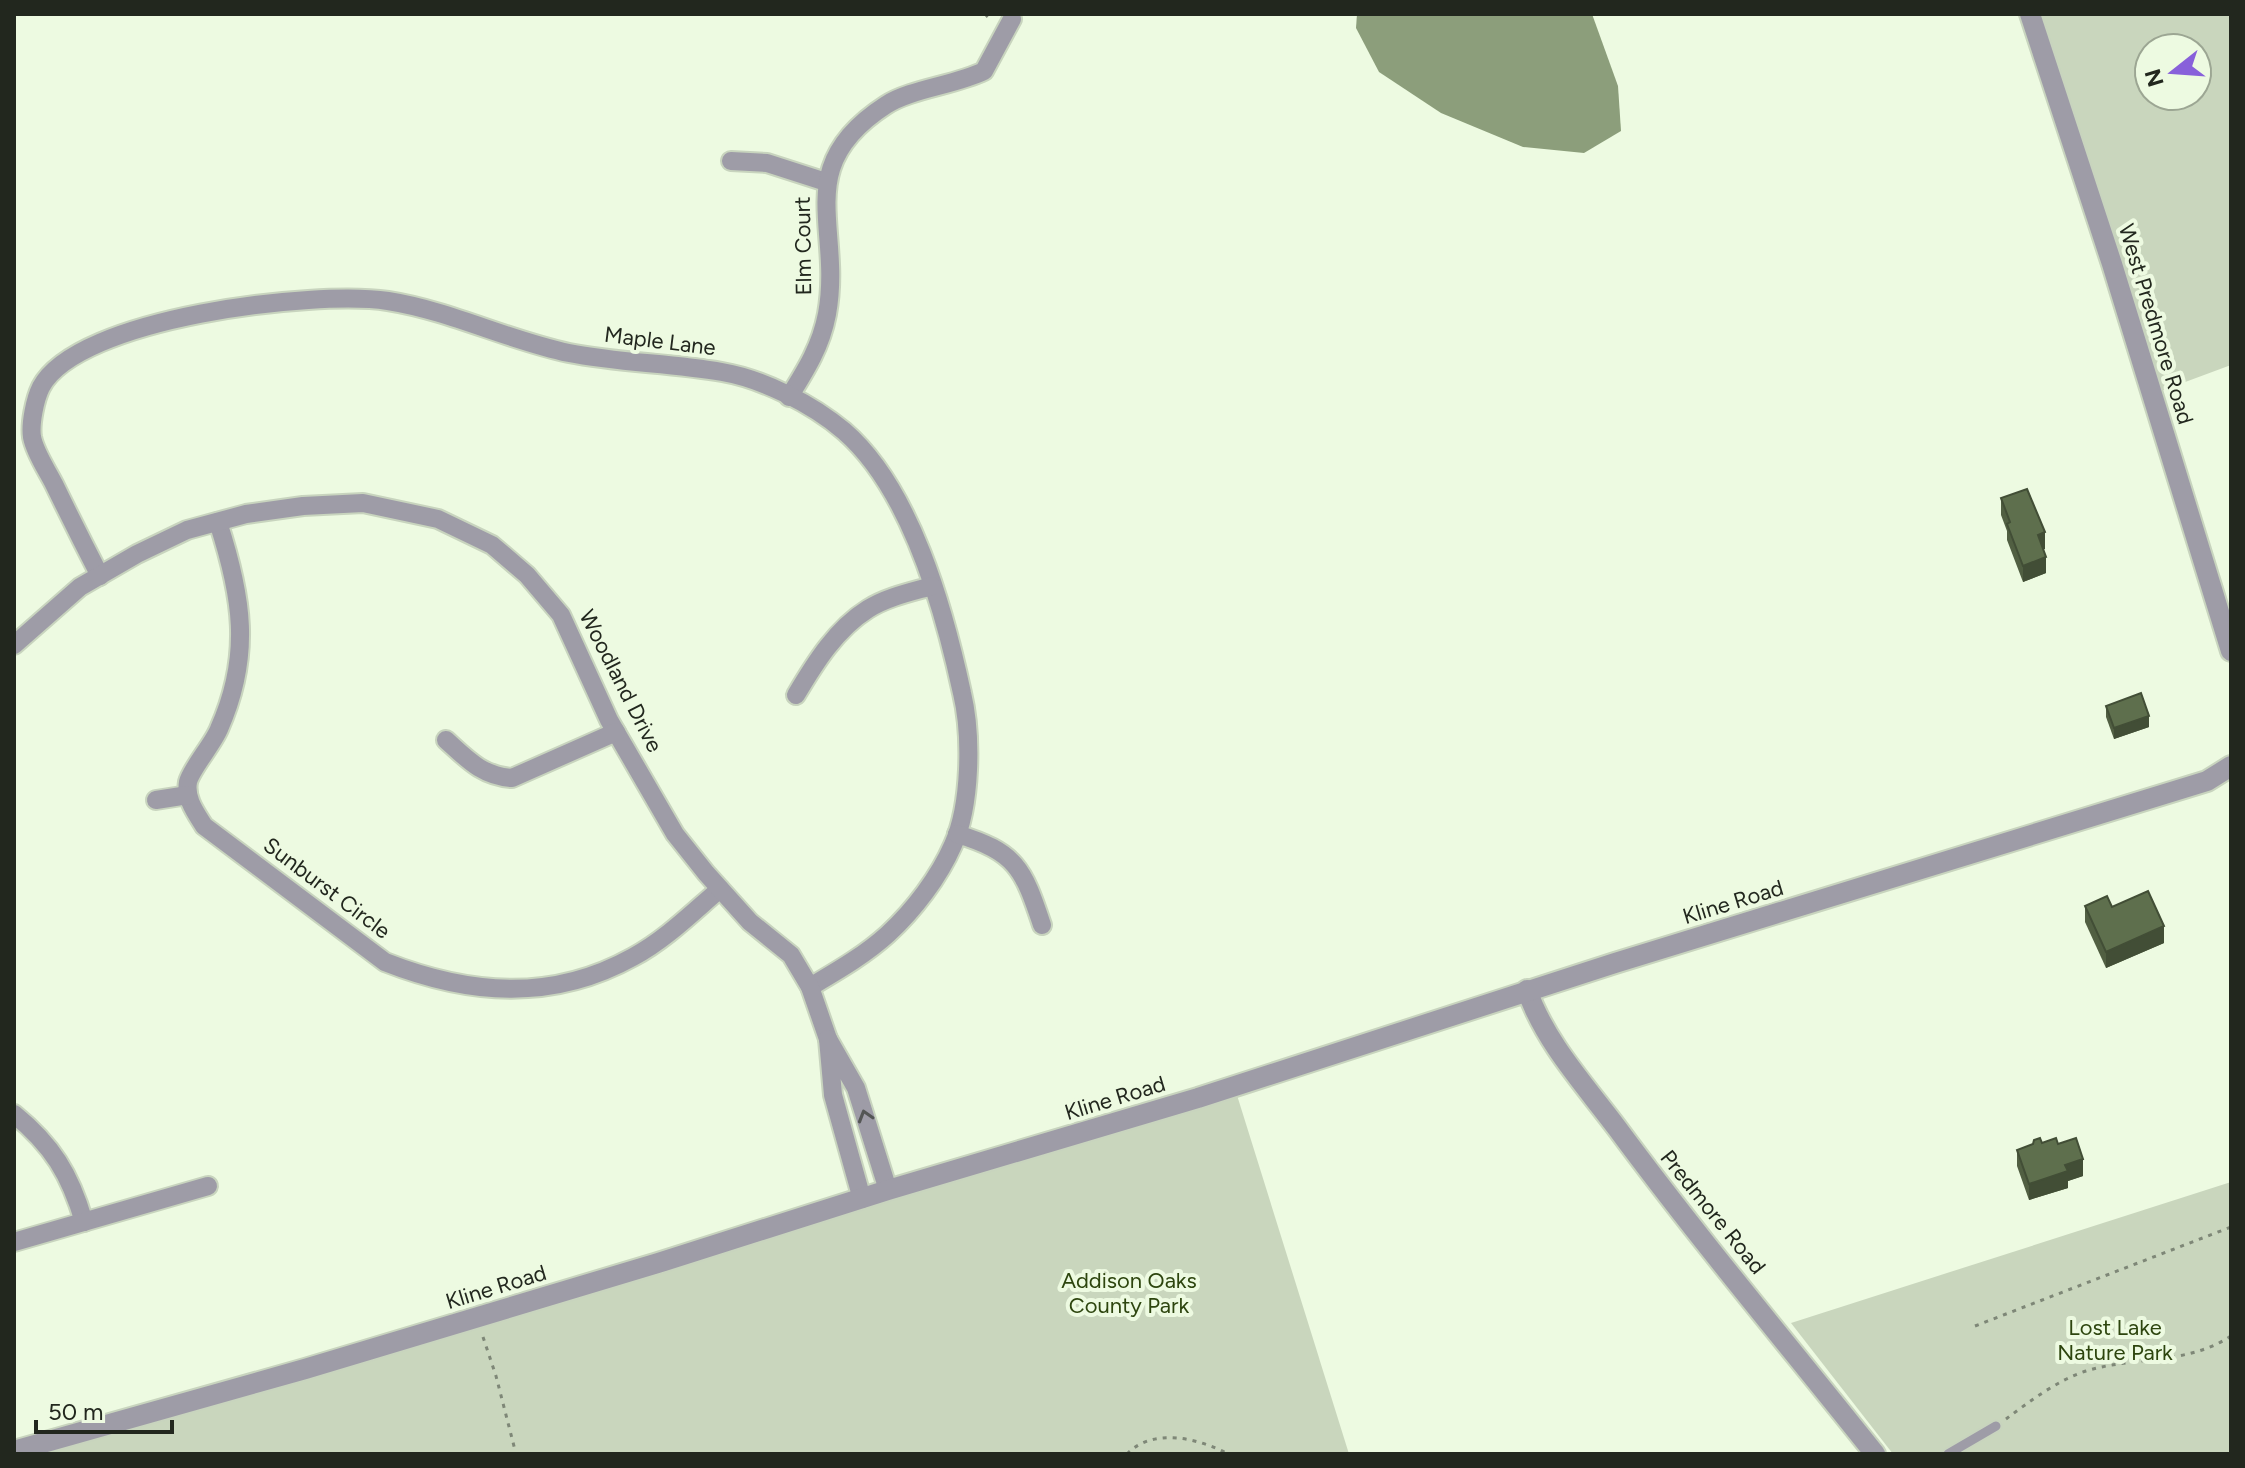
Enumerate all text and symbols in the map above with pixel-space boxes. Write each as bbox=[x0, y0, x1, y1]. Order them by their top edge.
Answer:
north arrow bbox=[2133, 32, 2213, 112]
text: N bbox=[2139, 66, 2170, 90]
street label: Elm Court bbox=[789, 196, 817, 296]
street label: West Predmore Road bbox=[2113, 220, 2199, 428]
street label: Maple Lane bbox=[603, 321, 717, 361]
street label: Woodland Drive bbox=[574, 605, 668, 757]
street label: Sunburst Circle bbox=[258, 832, 396, 944]
street label: Kline Road bbox=[1679, 874, 1787, 930]
street label: Kline Road bbox=[1061, 1070, 1169, 1126]
one-way arrow bbox=[858, 1109, 874, 1123]
street label: Predmore Road bbox=[1655, 1144, 1771, 1280]
street label: Kline Road bbox=[442, 1259, 550, 1315]
park label: Addison Oaks County Park bbox=[1061, 1267, 1197, 1319]
park label: Lost Lake Nature Park bbox=[2057, 1314, 2173, 1366]
scale bar bbox=[36, 1384, 172, 1434]
text: 50 m bbox=[48, 1397, 104, 1426]

